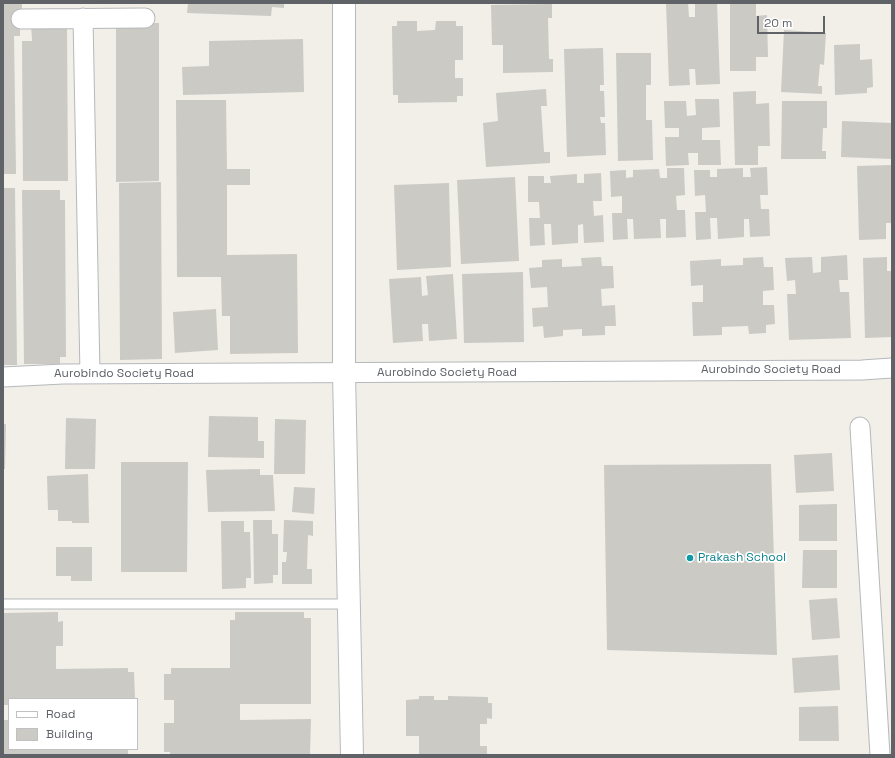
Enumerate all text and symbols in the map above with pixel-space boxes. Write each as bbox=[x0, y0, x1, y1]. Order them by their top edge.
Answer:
scale bar bbox=[759, 8, 827, 34]
text: 20 m bbox=[764, 15, 792, 31]
street label: Aurobindo Society Road bbox=[701, 363, 841, 377]
street label: Aurobindo Society Road bbox=[377, 366, 517, 380]
street label: Aurobindo Society Road bbox=[54, 367, 194, 381]
place label: Prakash School bbox=[698, 551, 786, 565]
marker: Prakash School bbox=[685, 553, 695, 563]
legend bbox=[8, 698, 138, 750]
text: Road bbox=[46, 706, 75, 722]
text: Building bbox=[46, 726, 93, 742]

